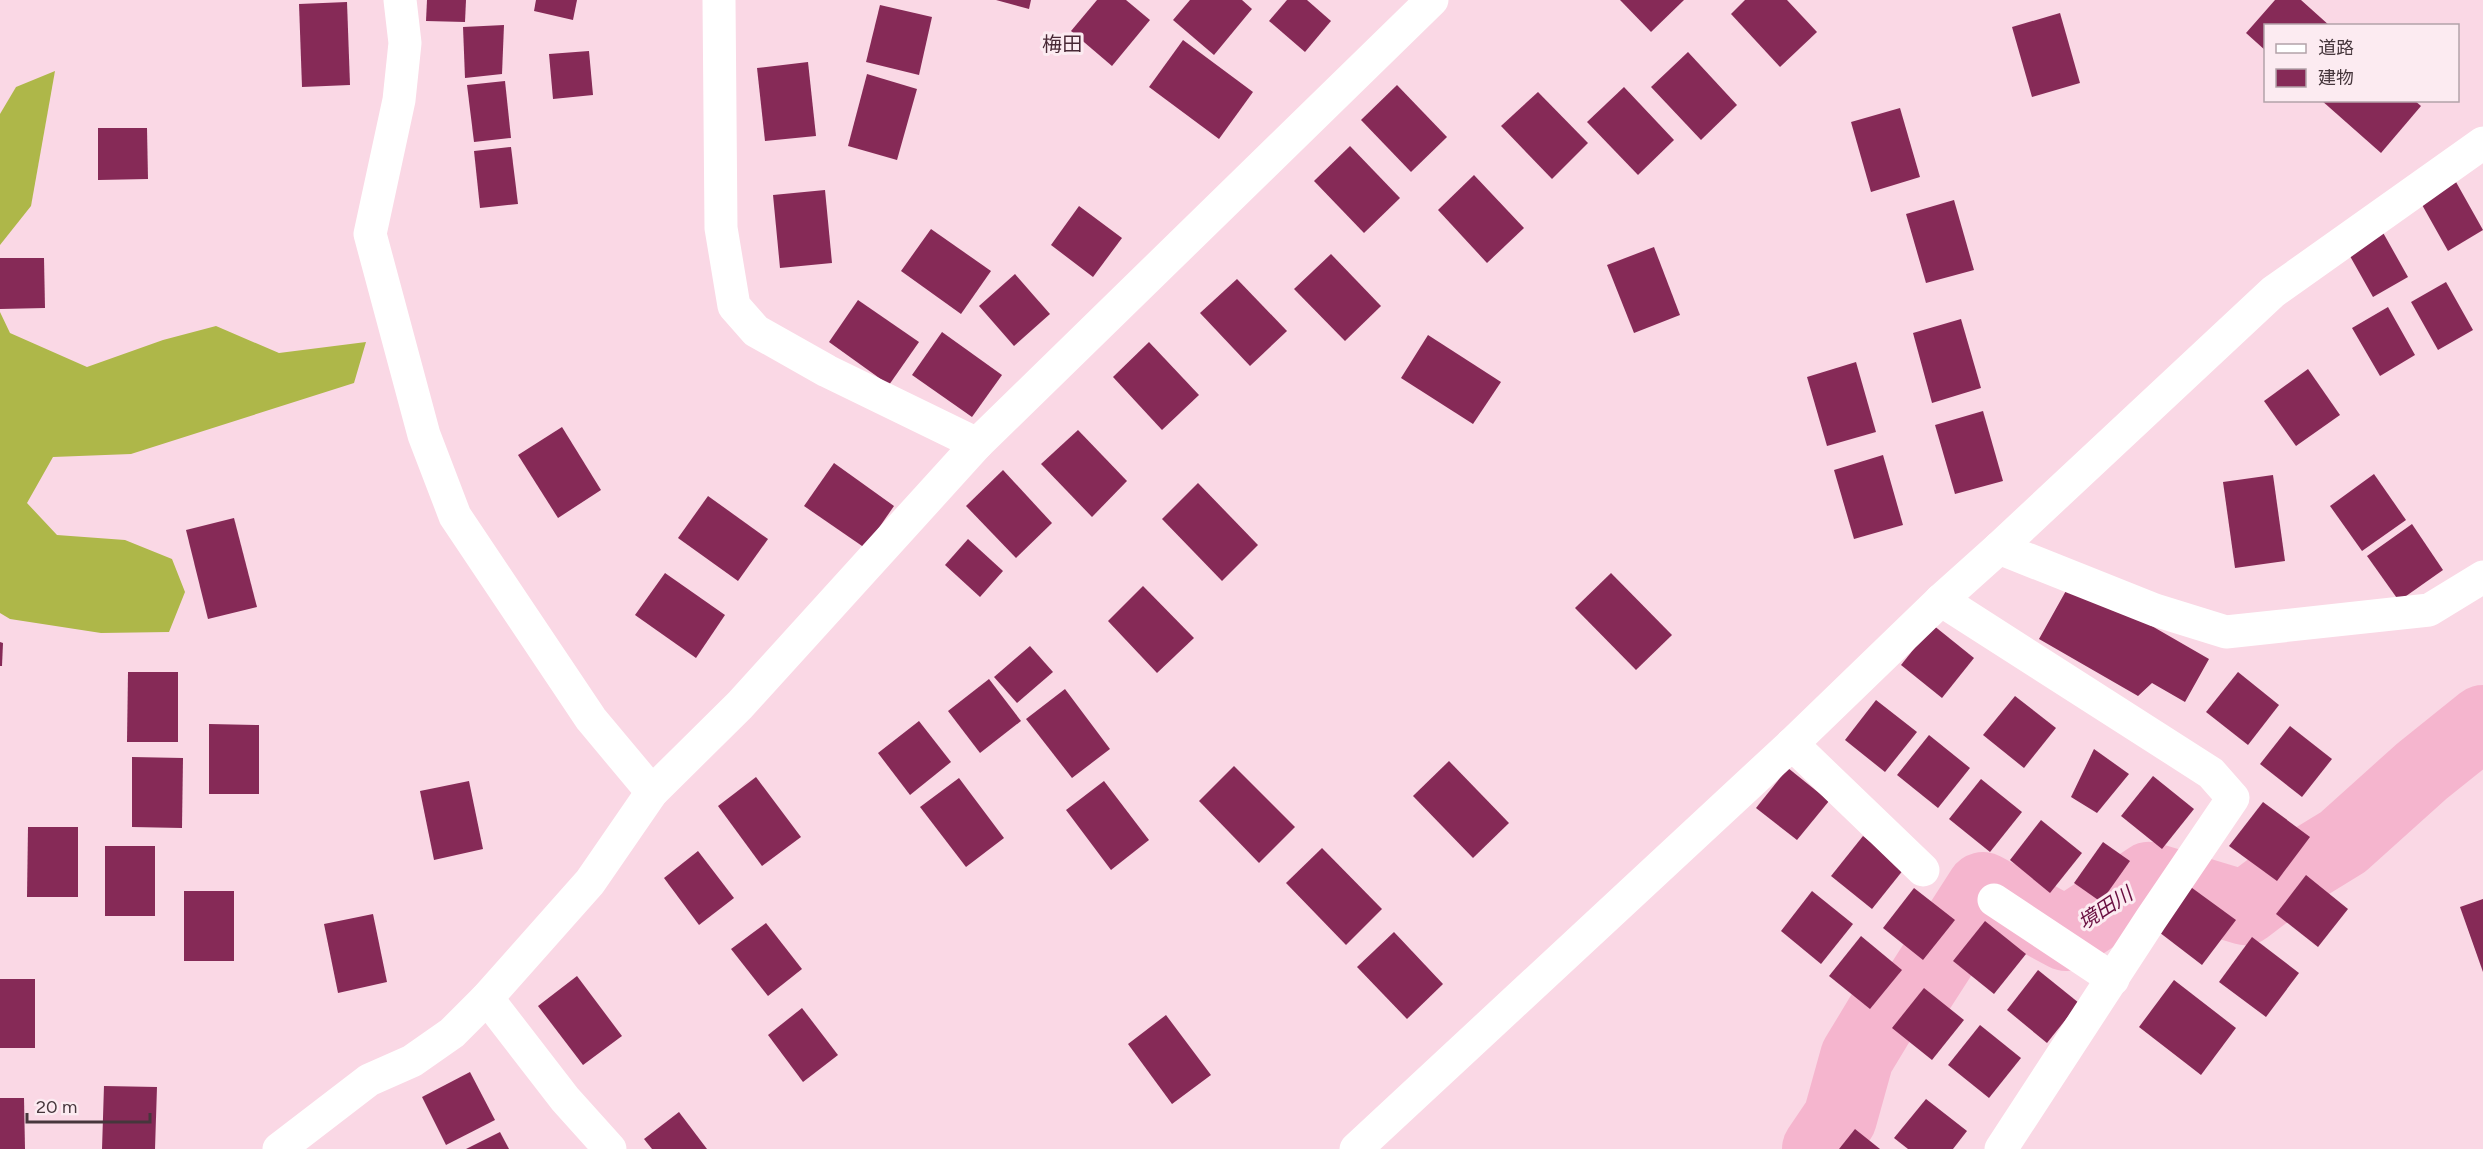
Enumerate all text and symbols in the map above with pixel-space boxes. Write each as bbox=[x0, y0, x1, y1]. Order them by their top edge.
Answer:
legend bbox=[2264, 24, 2459, 102]
district label: 梅田 bbox=[1042, 32, 1082, 56]
text: 道路 bbox=[2318, 37, 2354, 59]
text: 建物 bbox=[2318, 67, 2354, 89]
water label: 境田川 bbox=[2073, 881, 2138, 934]
scale bar bbox=[27, 1086, 150, 1124]
text: 20 m bbox=[36, 1096, 77, 1118]

